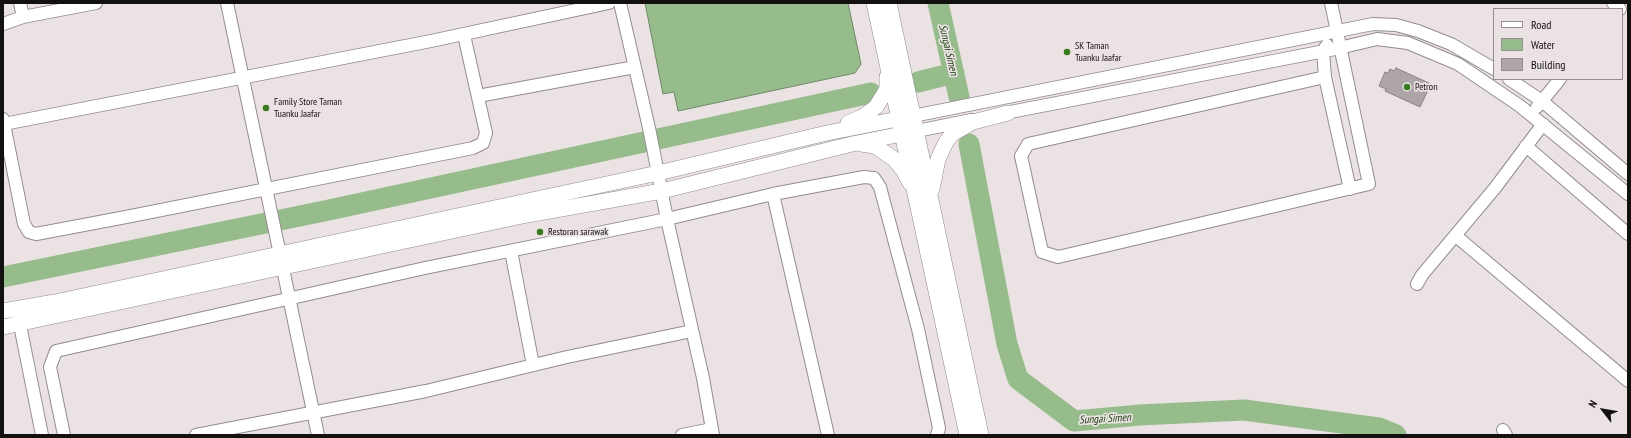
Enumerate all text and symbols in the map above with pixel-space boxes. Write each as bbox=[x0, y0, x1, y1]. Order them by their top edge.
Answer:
legend bbox=[1493, 8, 1623, 80]
text: Road bbox=[1531, 17, 1551, 32]
water label: Sungai Simen bbox=[936, 23, 960, 77]
text: Water bbox=[1531, 37, 1555, 52]
place label: SK Taman Tuanku Jaafar bbox=[1075, 40, 1121, 64]
marker: SK Taman Tuanku Jaafar bbox=[1062, 47, 1072, 57]
text: Building bbox=[1531, 57, 1566, 72]
place label: Petron bbox=[1415, 81, 1438, 93]
marker: Petron bbox=[1402, 82, 1412, 92]
place label: Family Store Taman Tuanku Jaafar bbox=[274, 96, 342, 120]
marker: Family Store Taman Tuanku Jaafar bbox=[261, 103, 271, 113]
place label: Restoran sarawak bbox=[548, 226, 608, 238]
marker: Restoran sarawak bbox=[535, 227, 545, 237]
north arrow bbox=[1583, 390, 1623, 430]
text: N bbox=[1585, 398, 1600, 410]
water label: Sungai Simen bbox=[1079, 411, 1131, 427]

